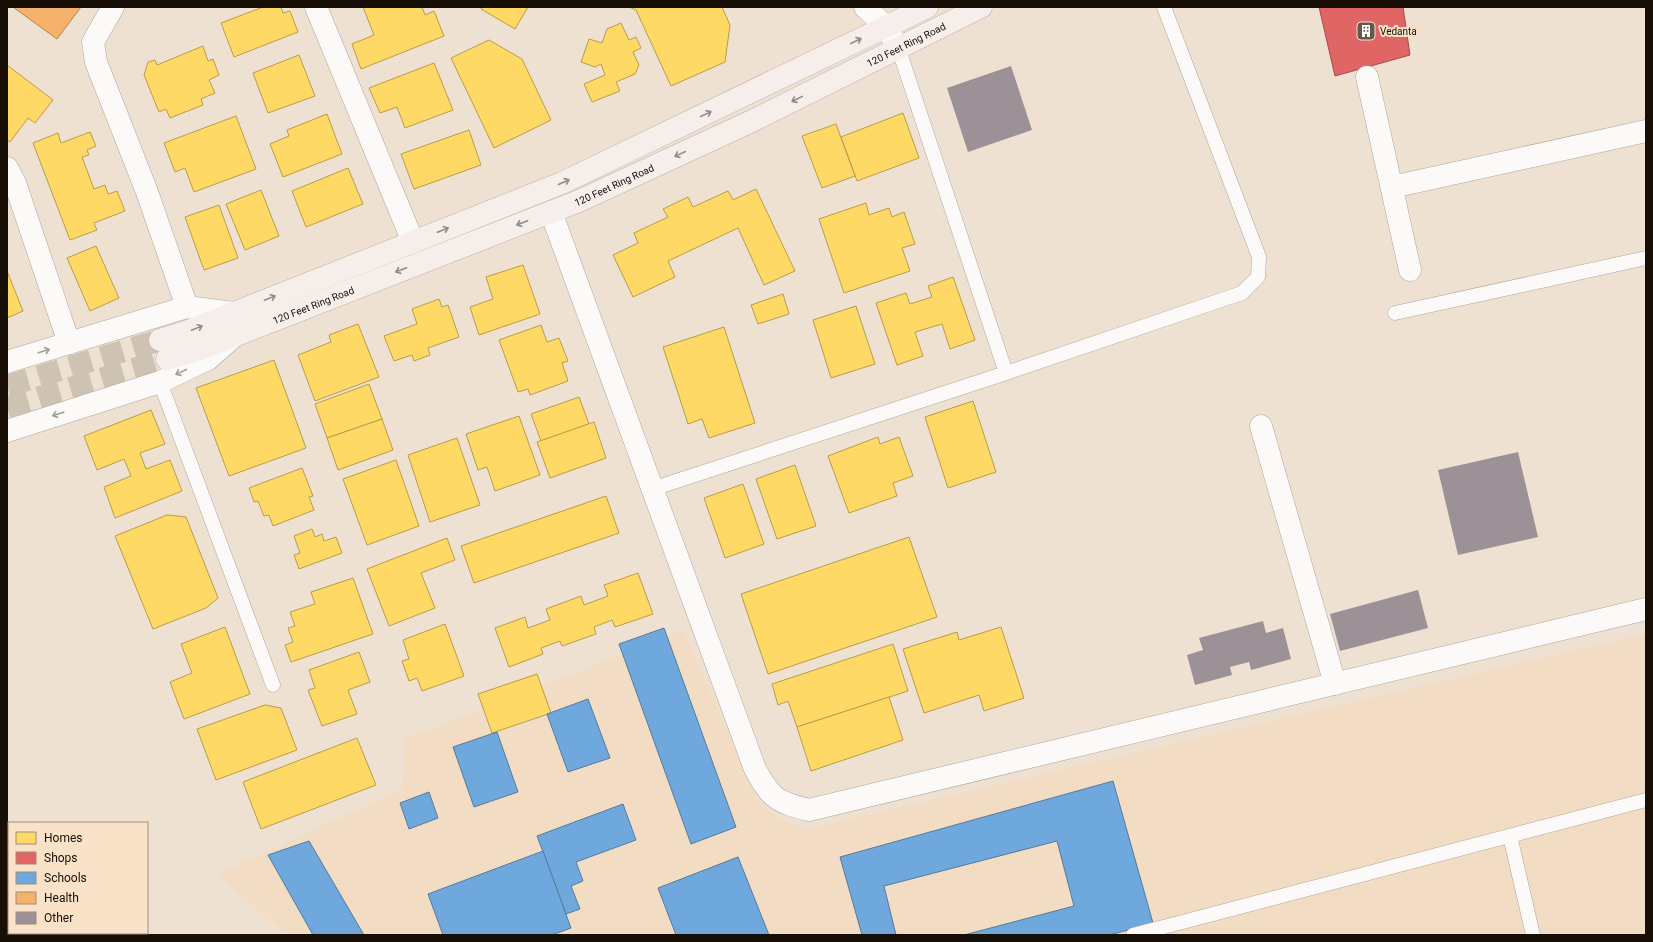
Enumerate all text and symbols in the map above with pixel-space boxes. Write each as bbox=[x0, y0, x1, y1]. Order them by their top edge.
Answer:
building icon: Vedanta bbox=[1355, 20, 1377, 42]
street label: 120 Feet Ring Road bbox=[865, 21, 947, 69]
place label: Vedanta bbox=[1380, 26, 1417, 37]
one-way arrow bbox=[850, 37, 862, 44]
one-way arrow bbox=[792, 96, 804, 103]
one-way arrow bbox=[700, 110, 712, 117]
one-way arrow bbox=[674, 151, 686, 158]
street label: 120 Feet Ring Road bbox=[573, 162, 656, 208]
one-way arrow bbox=[557, 178, 569, 185]
one-way arrow bbox=[517, 219, 529, 227]
one-way arrow bbox=[436, 225, 448, 233]
one-way arrow bbox=[395, 267, 407, 275]
street label: 120 Feet Ring Road bbox=[271, 285, 356, 326]
one-way arrow bbox=[263, 294, 275, 302]
one-way arrow bbox=[191, 324, 203, 331]
one-way arrow bbox=[38, 347, 51, 354]
one-way arrow bbox=[175, 369, 187, 376]
one-way arrow bbox=[52, 411, 64, 419]
legend bbox=[8, 822, 148, 934]
text: Homes bbox=[44, 831, 82, 845]
text: Shops bbox=[44, 851, 78, 865]
text: Schools bbox=[44, 871, 87, 885]
text: Health bbox=[44, 891, 79, 905]
text: Other bbox=[44, 911, 73, 925]

